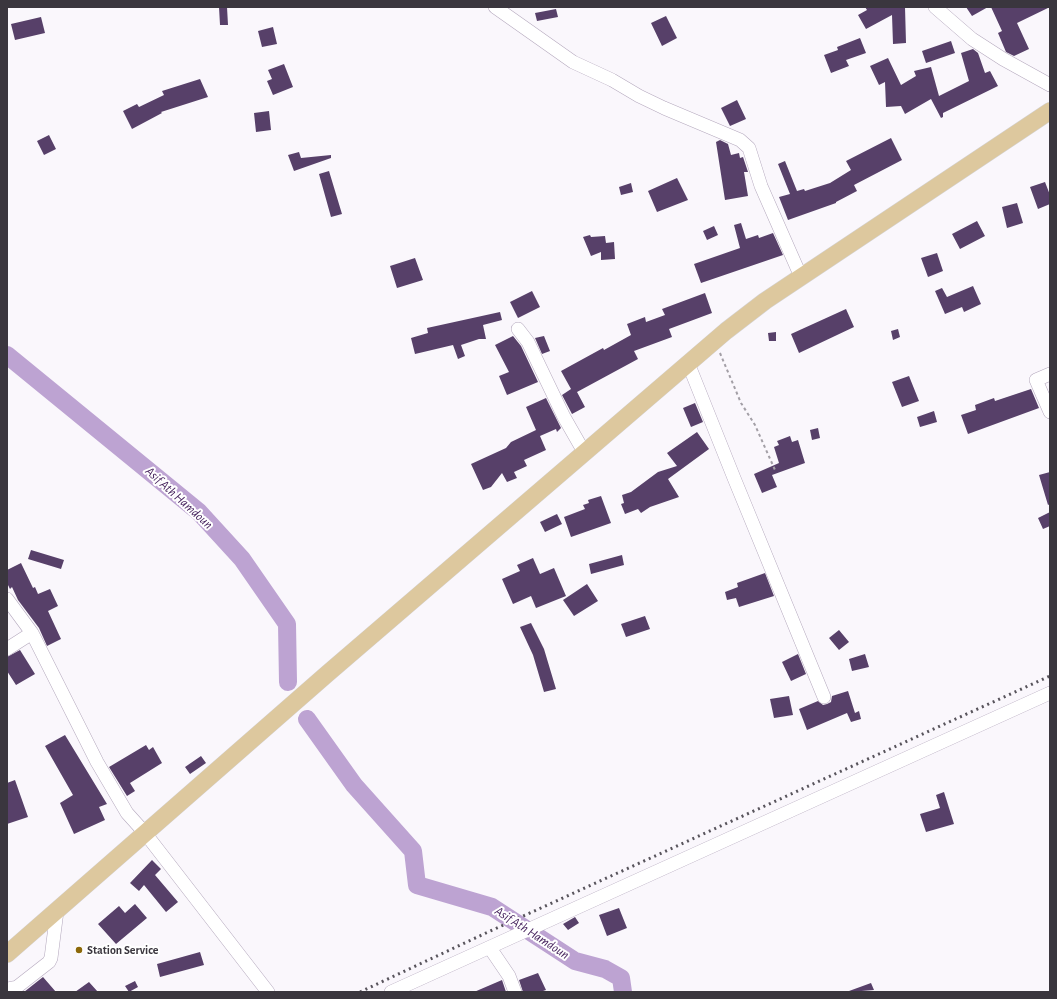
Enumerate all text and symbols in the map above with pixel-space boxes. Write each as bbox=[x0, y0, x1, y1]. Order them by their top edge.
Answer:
water label: Asif Ath Hamdoun bbox=[142, 464, 216, 532]
water label: Asif Ath Hamdoun bbox=[492, 903, 572, 963]
place label: Station Service bbox=[87, 943, 158, 957]
marker: Station Service bbox=[74, 945, 84, 955]

